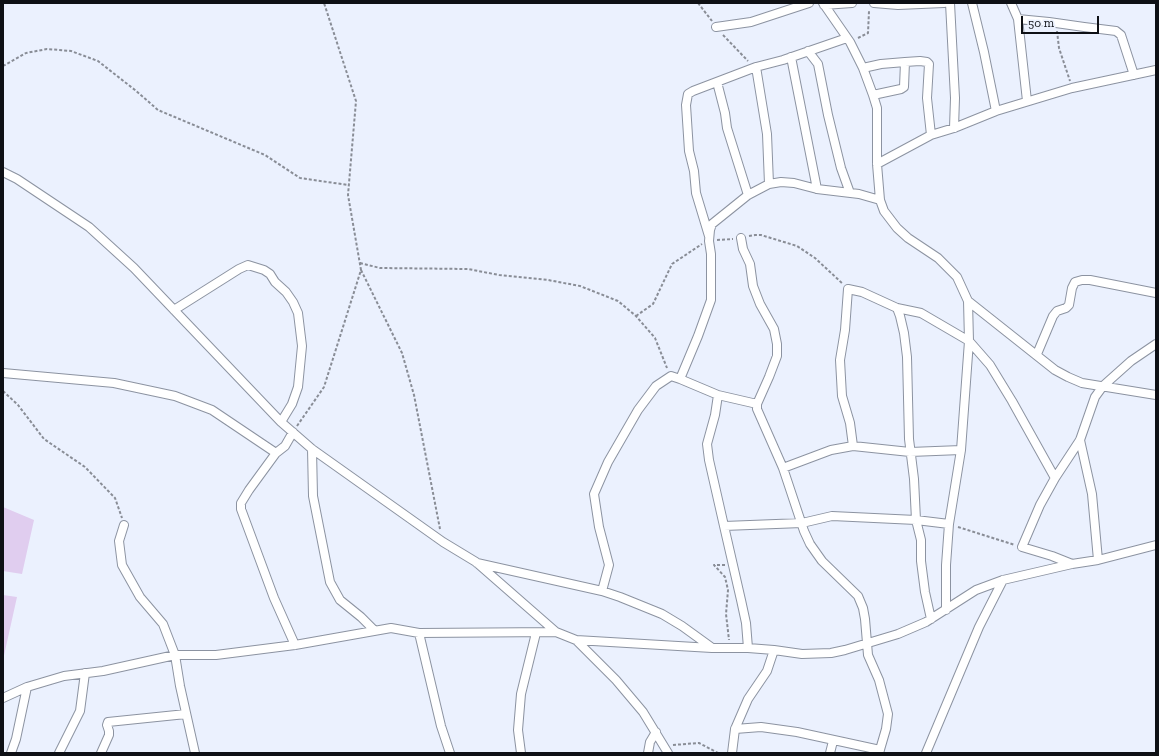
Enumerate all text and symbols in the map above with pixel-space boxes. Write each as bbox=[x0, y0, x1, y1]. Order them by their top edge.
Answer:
scale bar bbox=[1023, 8, 1101, 34]
text: 50 m bbox=[1028, 16, 1054, 30]

